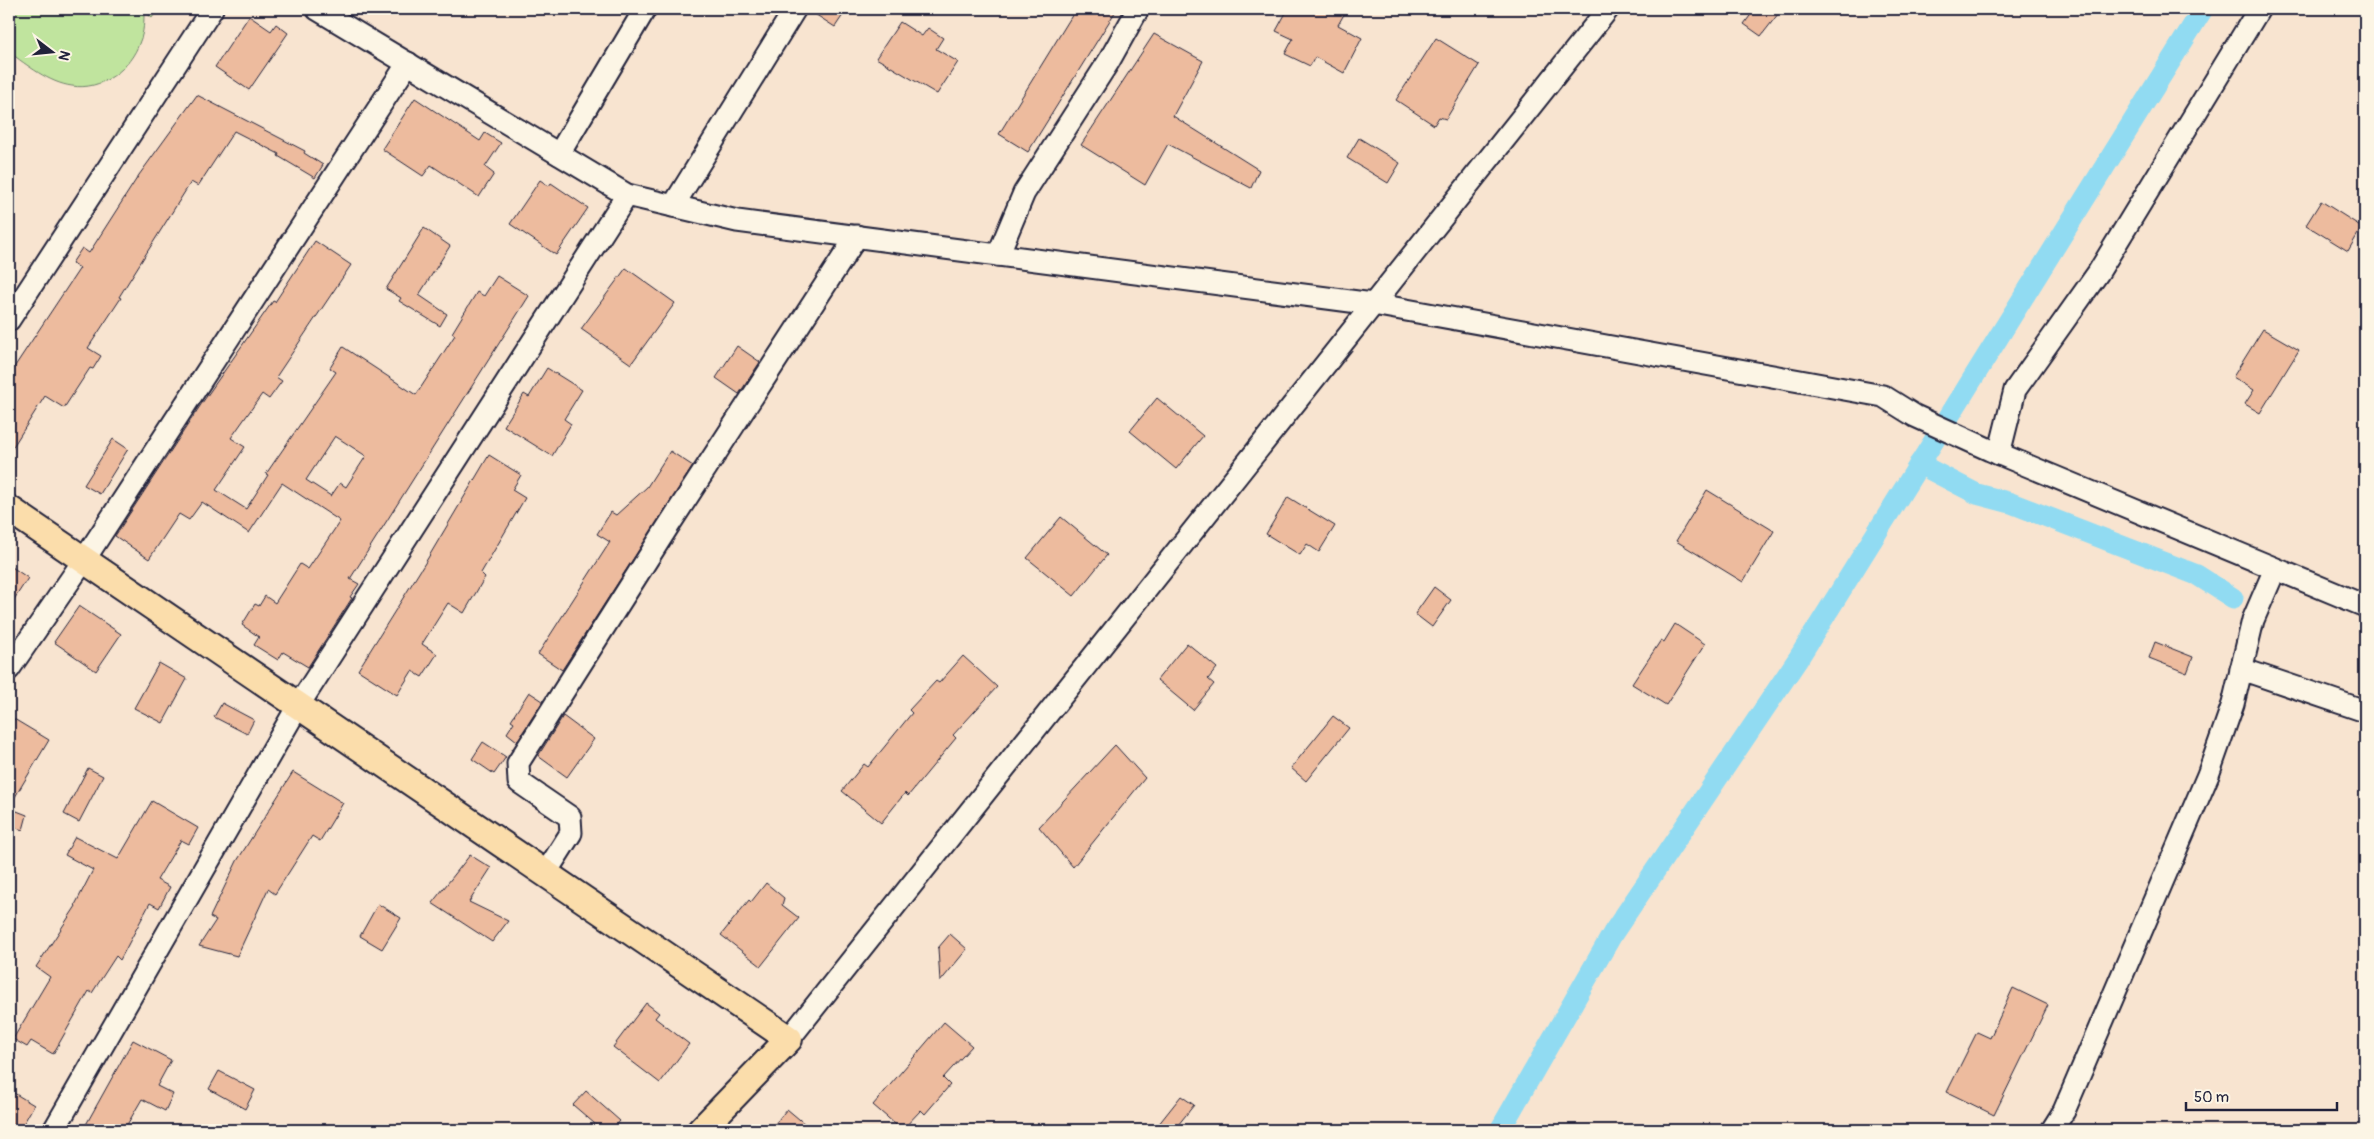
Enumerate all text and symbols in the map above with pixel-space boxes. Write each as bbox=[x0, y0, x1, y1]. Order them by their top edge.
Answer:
north arrow bbox=[28, 28, 78, 78]
text: N bbox=[55, 49, 73, 62]
scale bar bbox=[2186, 1079, 2338, 1111]
text: 50 m bbox=[2194, 1088, 2229, 1107]

